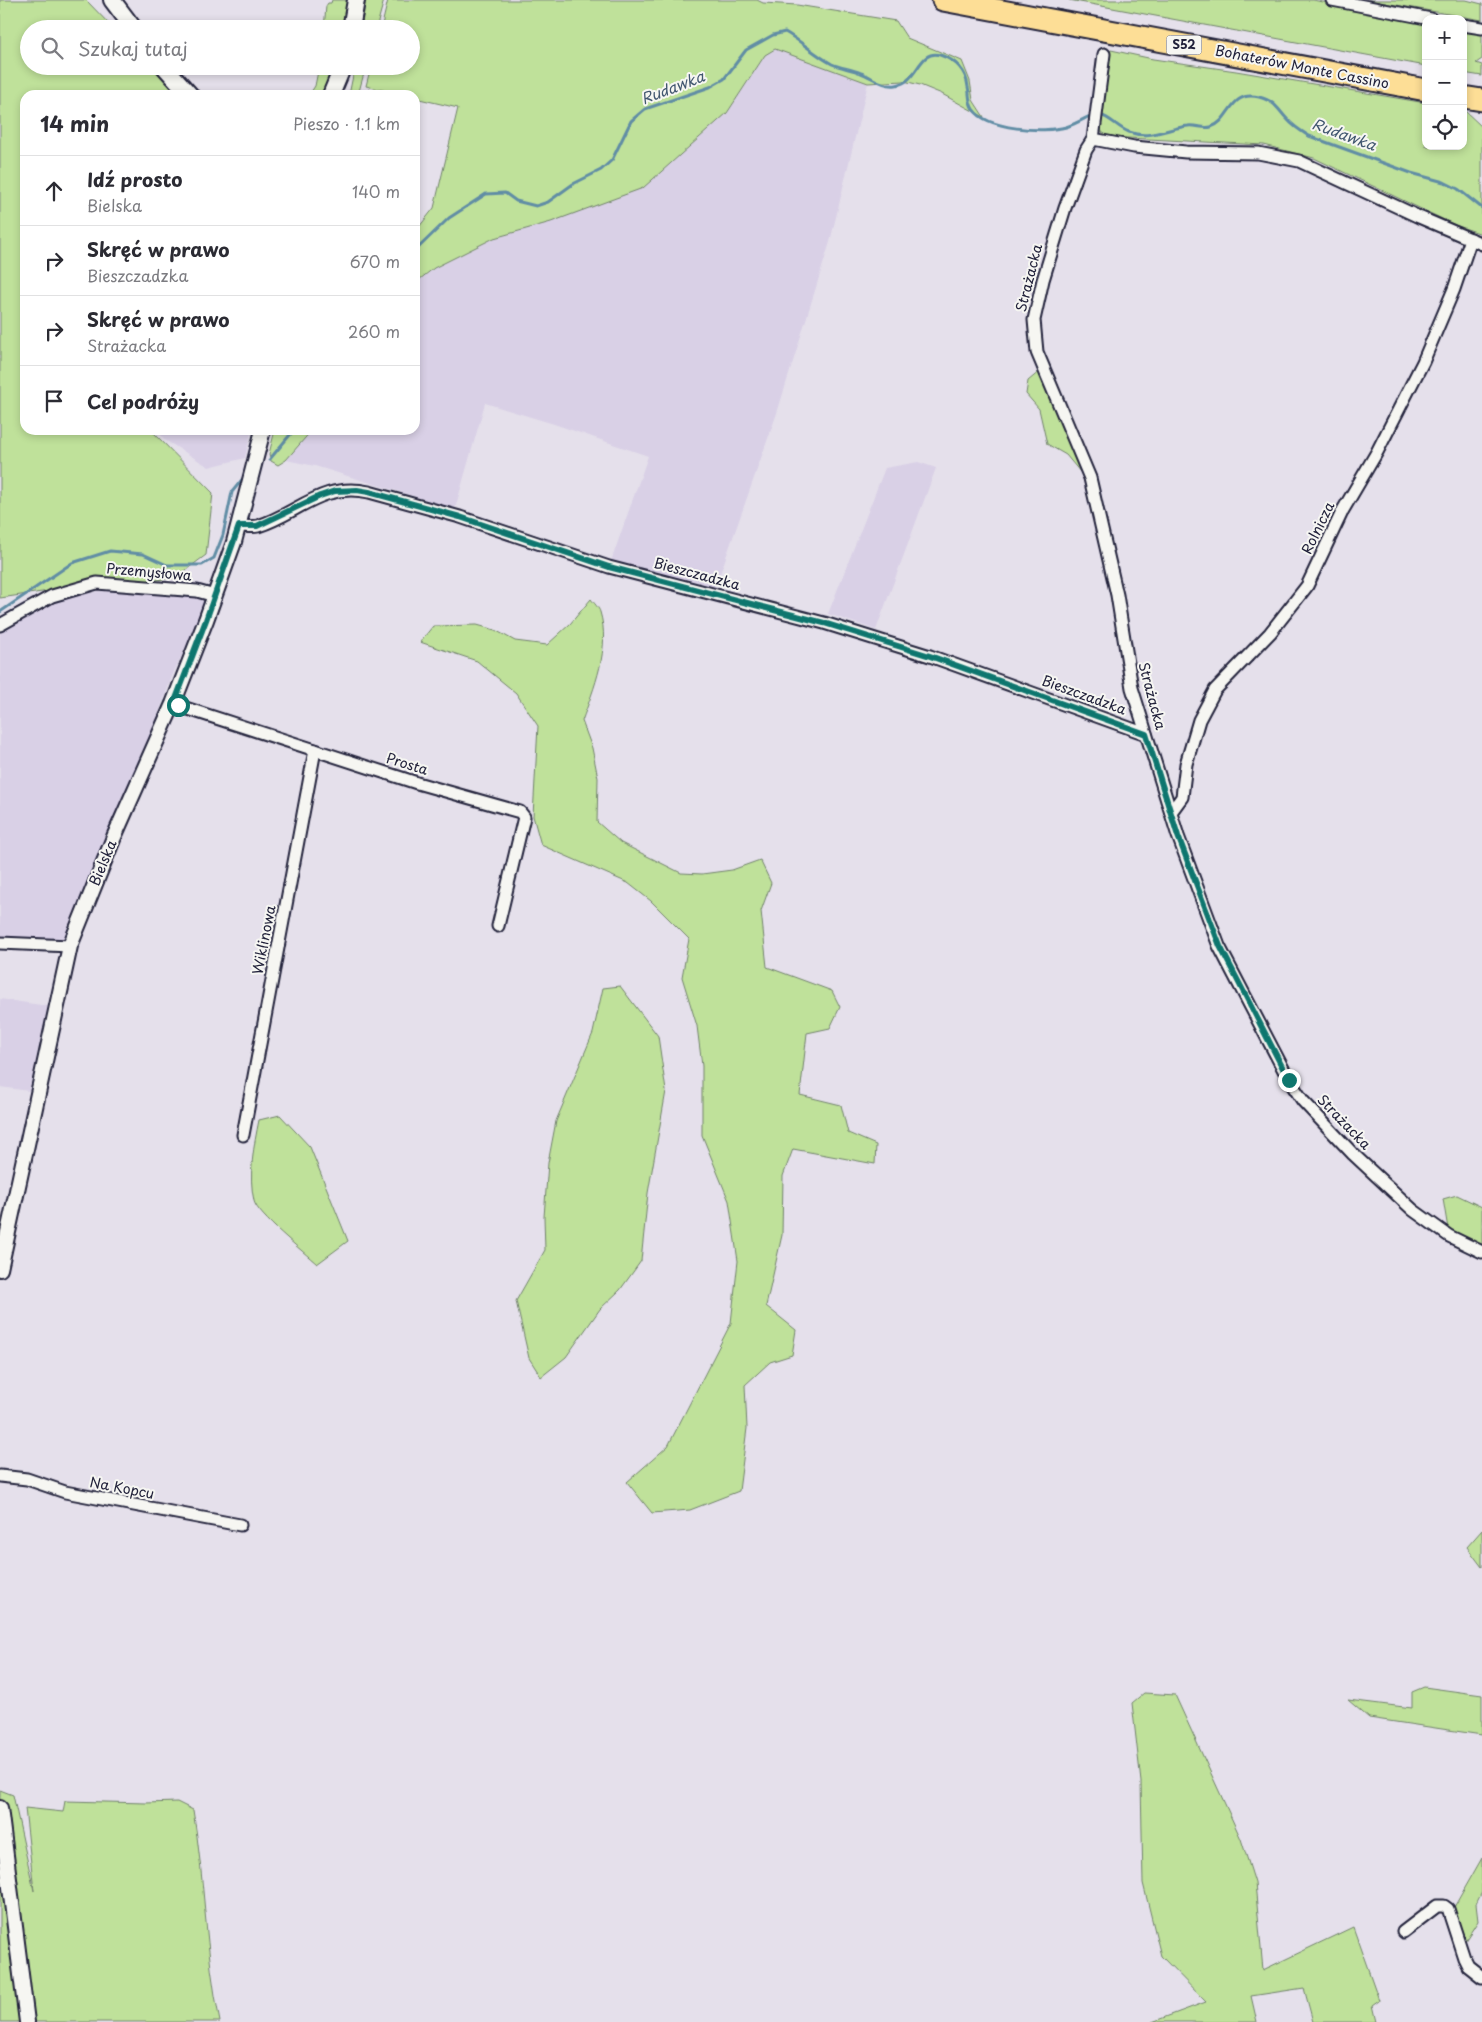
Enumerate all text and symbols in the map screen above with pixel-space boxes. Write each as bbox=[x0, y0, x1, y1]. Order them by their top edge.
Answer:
map controls bbox=[1422, 15, 1467, 150]
button: + bbox=[1422, 15, 1467, 60]
search box bbox=[20, 20, 420, 75]
icon: search bbox=[38, 34, 66, 62]
text: Szukaj tutaj bbox=[78, 34, 188, 62]
road number: S52 bbox=[1166, 36, 1202, 54]
street label: Bohaterów Monte Cassino bbox=[1213, 39, 1391, 94]
button: − bbox=[1422, 60, 1467, 105]
water label: Rudawka bbox=[637, 64, 708, 109]
button: locate bbox=[1422, 105, 1467, 150]
text: 14 min bbox=[40, 107, 109, 139]
text: Pieszo · 1.1 km bbox=[293, 111, 400, 135]
water label: Rudawka bbox=[1309, 111, 1380, 156]
text: Idź prosto bbox=[87, 165, 183, 193]
icon: ahead bbox=[40, 177, 68, 205]
text: 140 m bbox=[352, 179, 400, 203]
text: Bielska bbox=[87, 193, 142, 217]
text: Skręć w prawo bbox=[87, 235, 230, 263]
street label: Strażacka bbox=[1010, 241, 1047, 314]
icon: right bbox=[40, 247, 68, 275]
text: 670 m bbox=[350, 249, 400, 273]
text: Bieszczadzka bbox=[87, 263, 188, 287]
text: Skręć w prawo bbox=[87, 305, 230, 333]
icon: right bbox=[40, 317, 68, 345]
text: 260 m bbox=[348, 319, 400, 343]
text: Strażacka bbox=[87, 333, 166, 357]
icon: arrive bbox=[40, 387, 68, 415]
text: Cel podróży bbox=[87, 387, 199, 415]
street label: Rolnicza bbox=[1296, 498, 1339, 558]
street label: Bieszczadzka bbox=[652, 552, 743, 595]
street label: Przemysłowa bbox=[105, 557, 193, 586]
street label: Strażacka bbox=[1133, 660, 1172, 732]
street label: Bieszczadzka bbox=[1039, 669, 1130, 720]
route start bbox=[167, 694, 190, 717]
street label: Prosta bbox=[384, 747, 431, 780]
street label: Bielska bbox=[83, 836, 122, 889]
street label: Wiklinowa bbox=[247, 903, 281, 976]
route end bbox=[1278, 1069, 1301, 1092]
street label: Strażacka bbox=[1313, 1089, 1376, 1154]
street label: Na Kopcu bbox=[88, 1471, 156, 1504]

